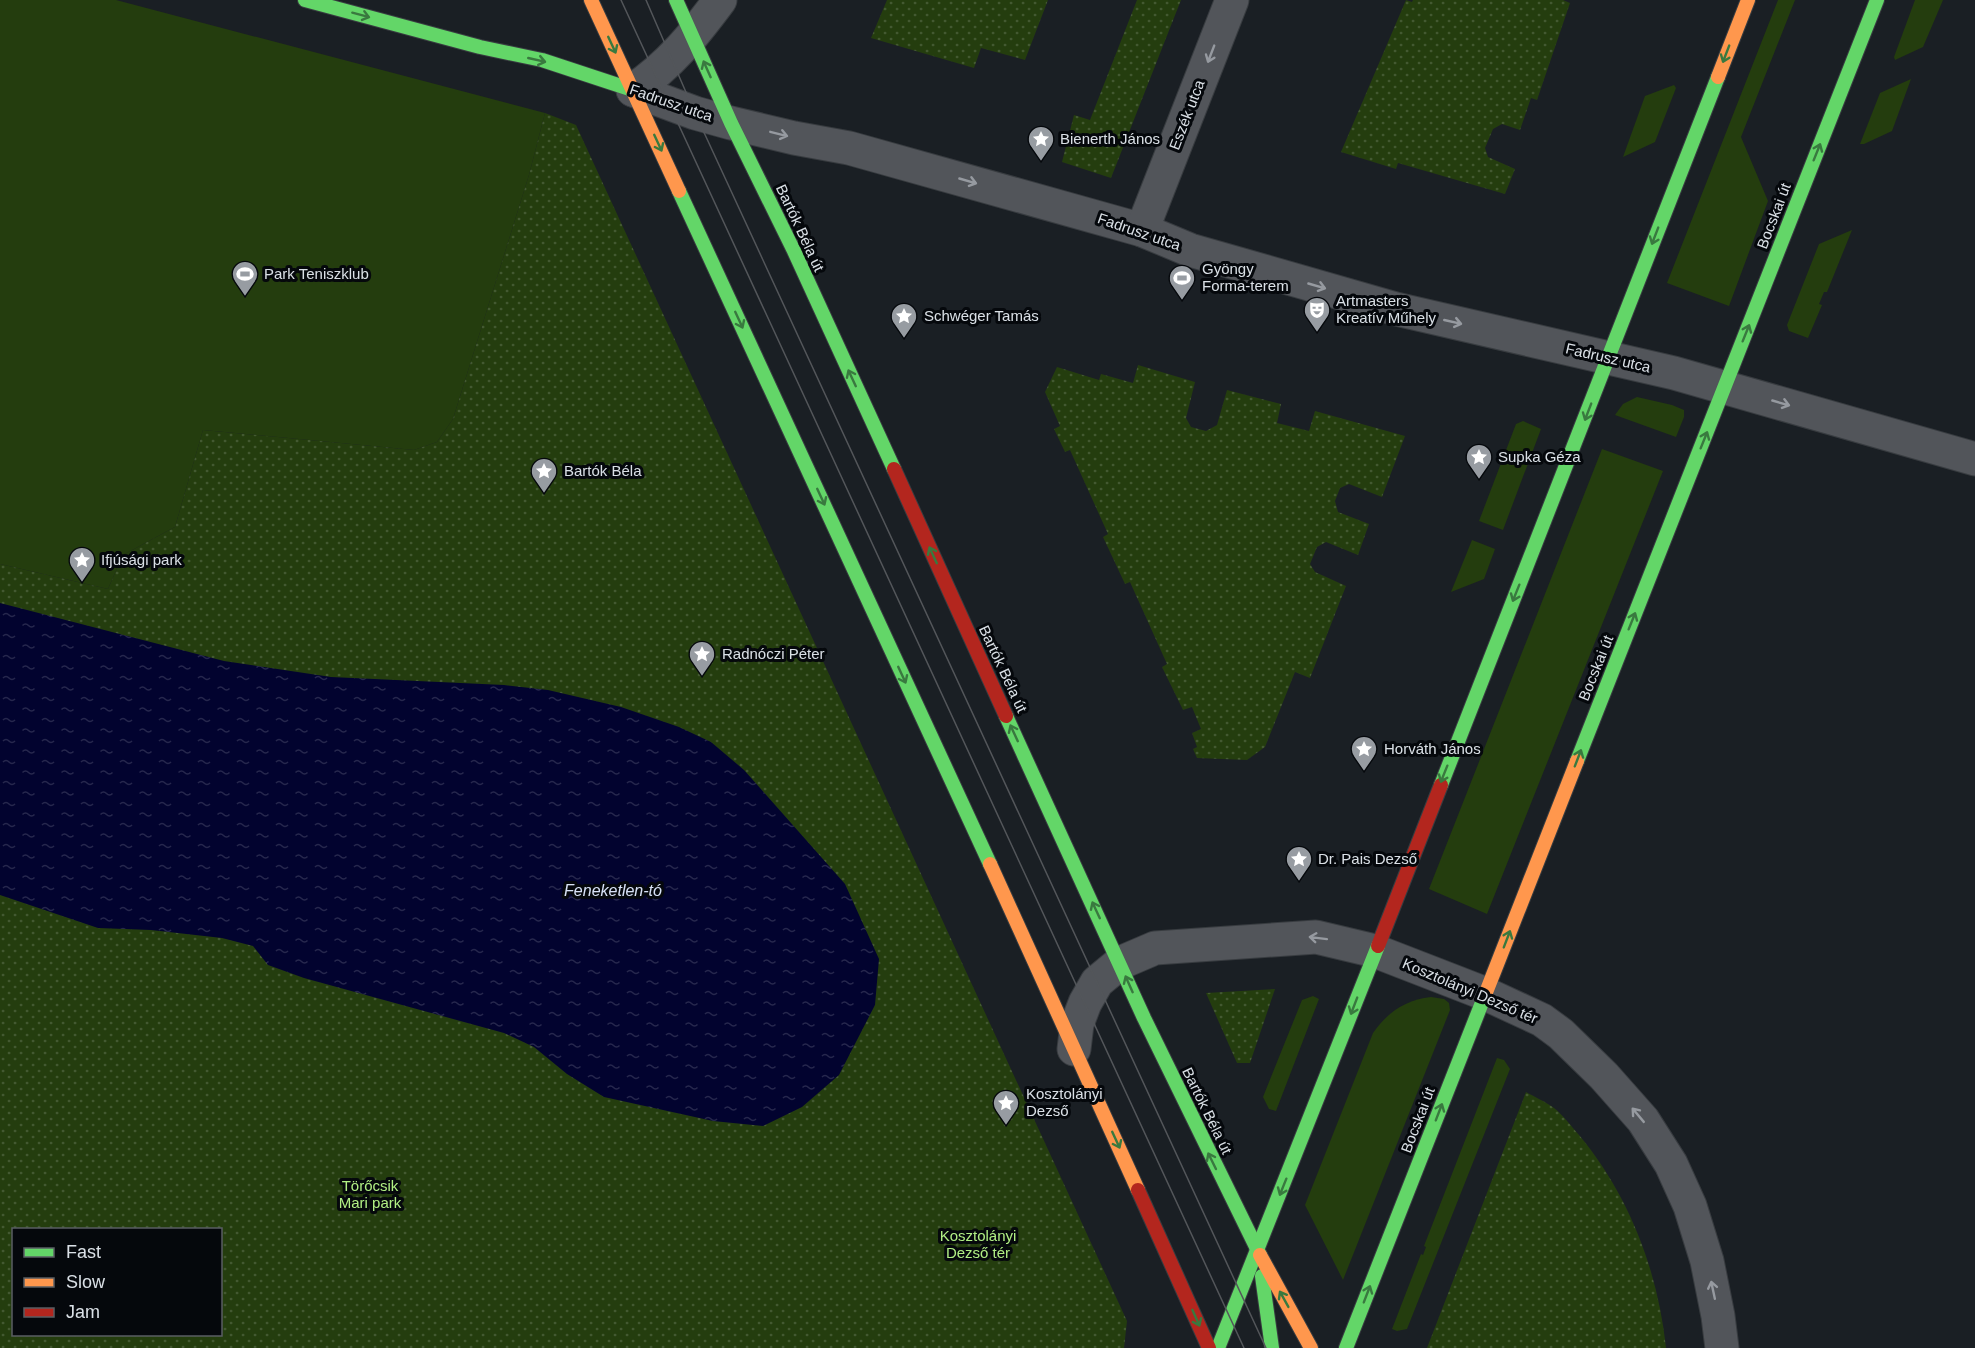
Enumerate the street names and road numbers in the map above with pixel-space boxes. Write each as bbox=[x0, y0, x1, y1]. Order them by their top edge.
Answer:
street label: Eszék utca bbox=[1165, 77, 1208, 152]
street label: Fadrusz utca bbox=[627, 80, 716, 125]
street label: Bocskai út bbox=[1753, 180, 1794, 251]
street label: Bartók Béla út bbox=[773, 182, 828, 275]
street label: Fadrusz utca bbox=[1095, 209, 1184, 254]
street label: Fadrusz utca bbox=[1564, 339, 1653, 376]
street label: Bartók Béla út bbox=[976, 623, 1031, 716]
street label: Bocskai út bbox=[1575, 632, 1617, 703]
street label: Kosztolányi Dezső tér bbox=[1400, 954, 1540, 1027]
street label: Bartók Béla út bbox=[1179, 1065, 1236, 1158]
street label: Bocskai út bbox=[1397, 1084, 1438, 1155]

